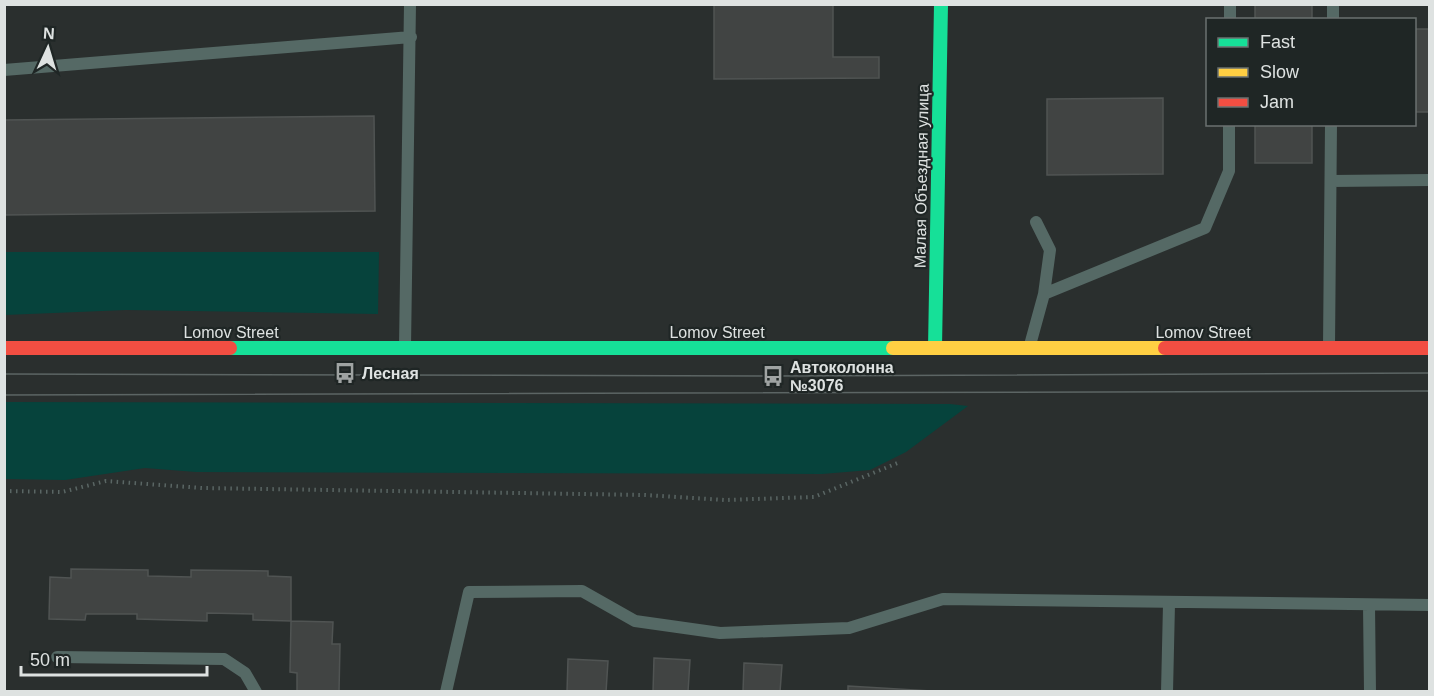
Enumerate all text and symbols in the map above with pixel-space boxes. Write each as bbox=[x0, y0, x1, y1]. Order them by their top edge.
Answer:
north arrow bbox=[18, 18, 78, 78]
legend bbox=[1206, 18, 1416, 126]
text: N bbox=[43, 25, 55, 42]
text: Fast bbox=[1260, 32, 1295, 52]
text: Slow bbox=[1260, 62, 1300, 82]
street label: Малая Объездная улица bbox=[911, 84, 932, 268]
text: Jam bbox=[1260, 92, 1294, 112]
street label: Lomov Street bbox=[183, 324, 279, 341]
street label: Lomov Street bbox=[669, 324, 765, 341]
street label: Lomov Street bbox=[1155, 324, 1251, 341]
place label: Автоколонна №3076 bbox=[790, 359, 894, 394]
bus stop icon: Лесная bbox=[333, 361, 357, 385]
bus stop icon: Автоколонна №3076 bbox=[761, 364, 785, 388]
place label: Лесная bbox=[362, 365, 419, 382]
scale bar bbox=[21, 639, 207, 677]
text: 50 m bbox=[30, 650, 70, 670]

